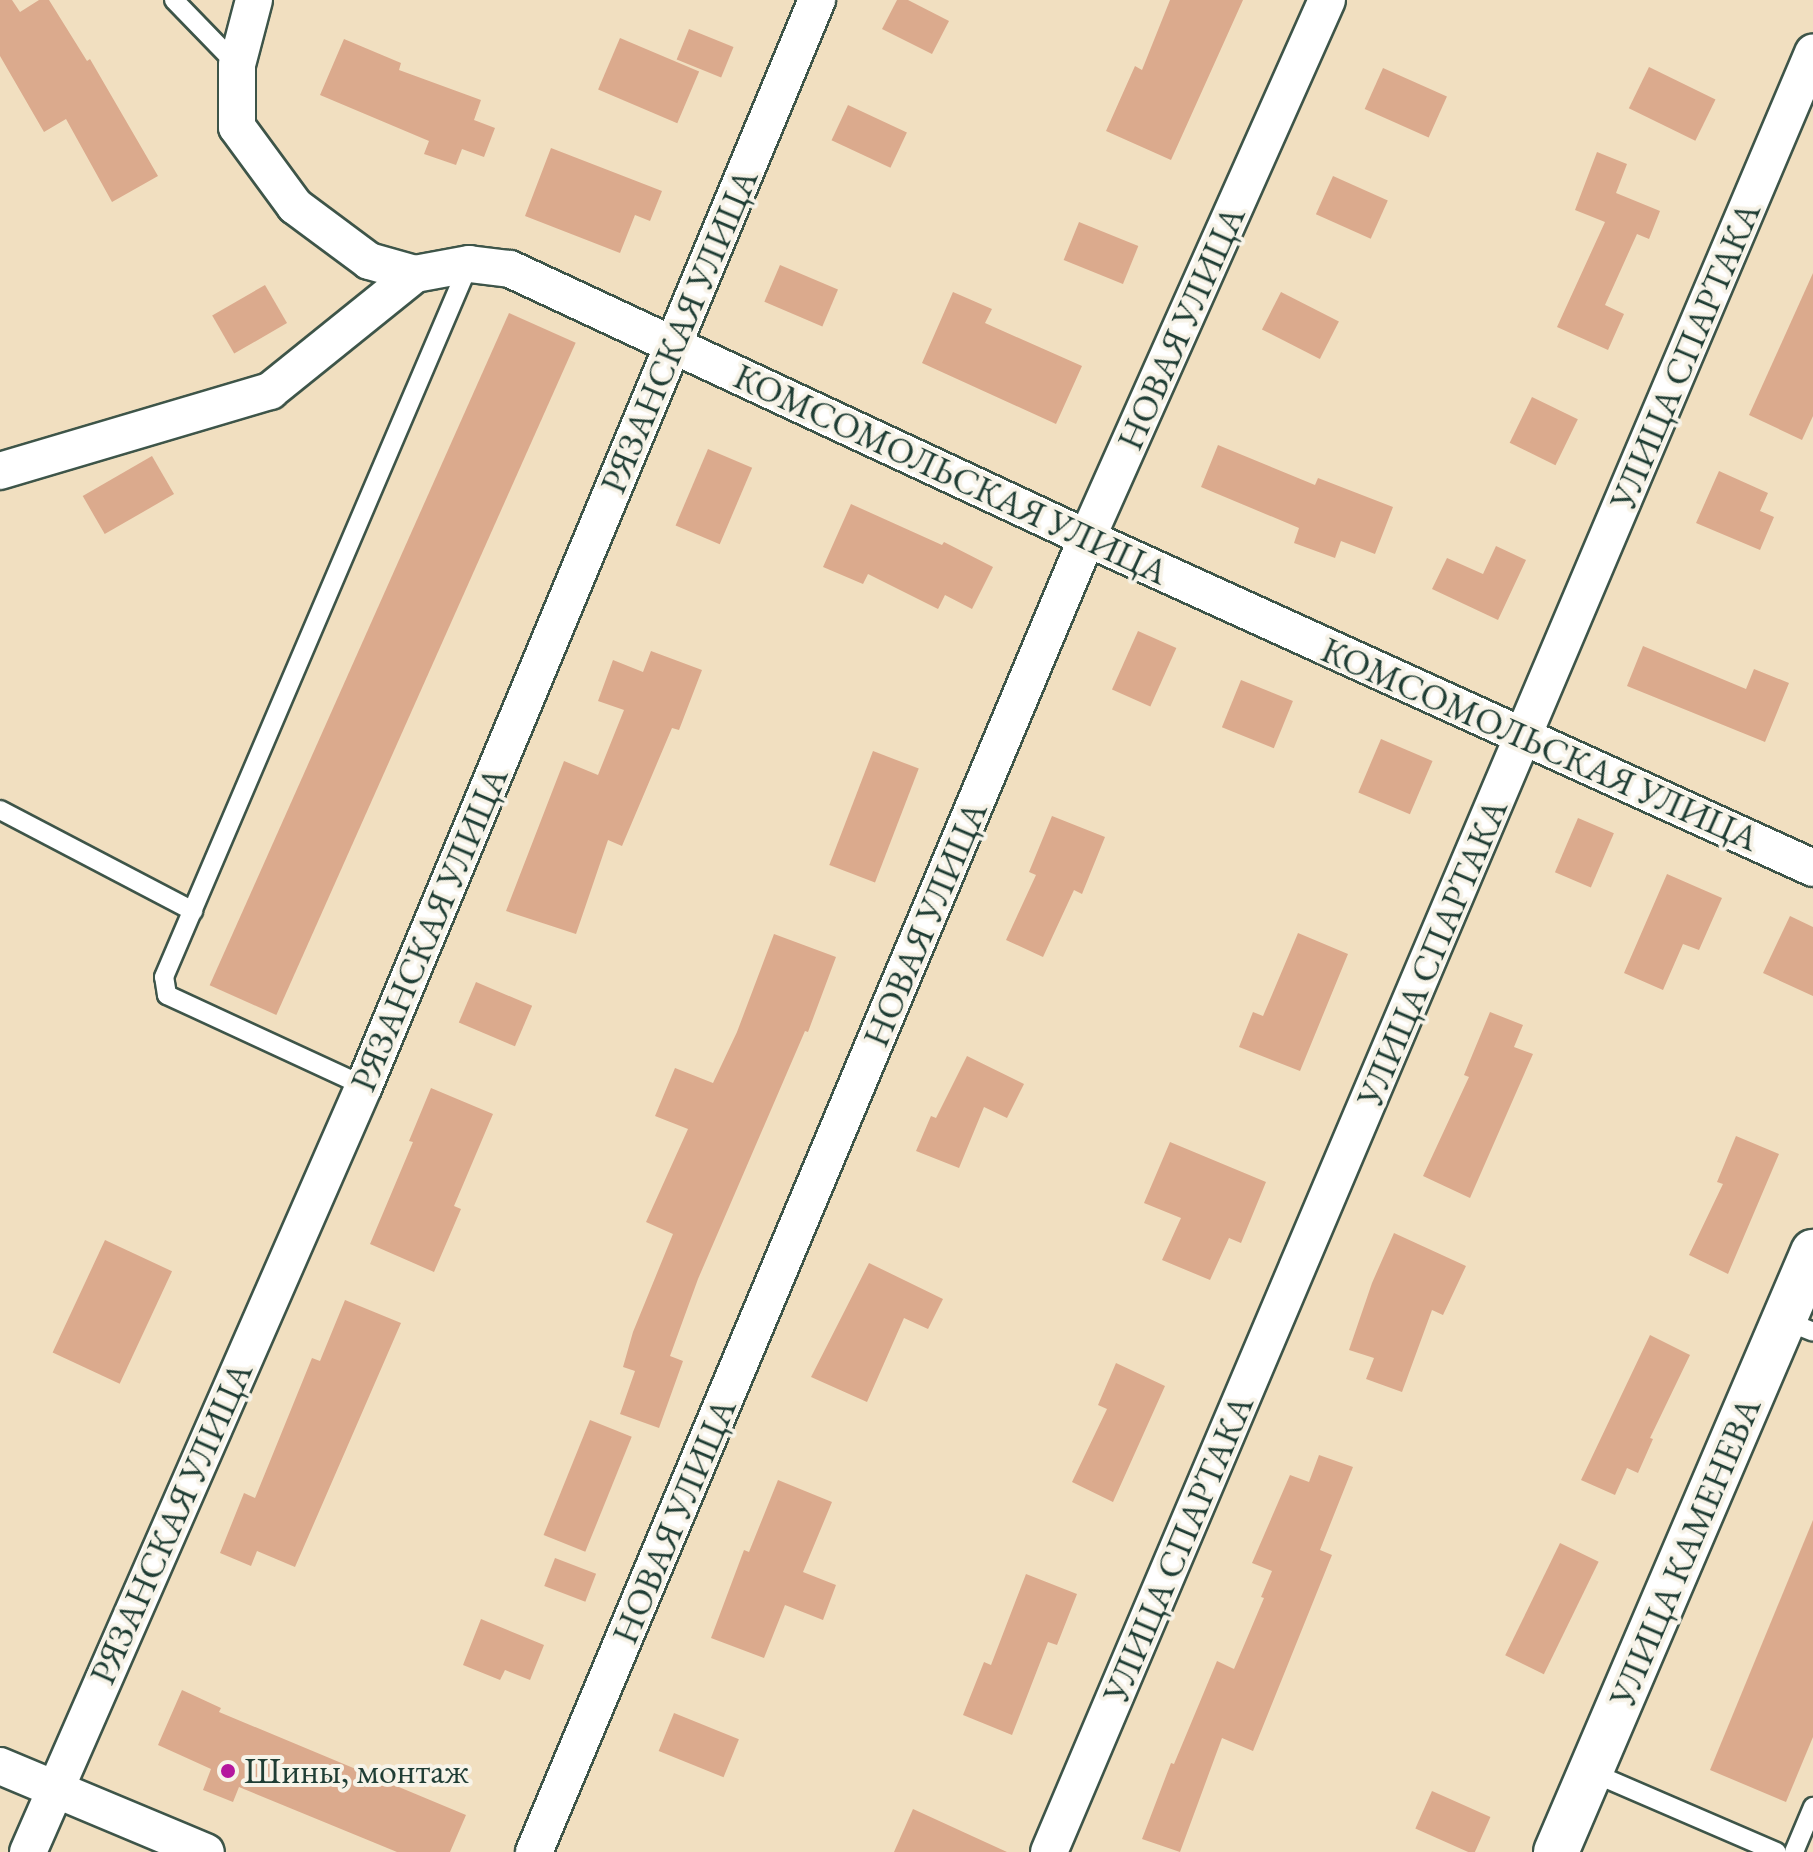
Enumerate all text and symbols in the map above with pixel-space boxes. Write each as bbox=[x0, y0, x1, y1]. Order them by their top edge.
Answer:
street label: РЯЗАНСКАЯ УЛИЦА bbox=[591, 163, 767, 499]
street label: УЛИЦА СПАРТАКА bbox=[1601, 196, 1769, 516]
street label: НОВАЯ УЛИЦА bbox=[1108, 200, 1254, 456]
street label: КОМСОМОЛЬСКАЯ УЛИЦА bbox=[727, 354, 1175, 594]
street label: КОМСОМОЛЬСКАЯ УЛИЦА bbox=[1315, 628, 1765, 860]
street label: РЯЗАНСКАЯ УЛИЦА bbox=[341, 761, 517, 1097]
street label: УЛИЦА СПАРТАКА bbox=[1348, 793, 1516, 1113]
street label: НОВАЯ УЛИЦА bbox=[854, 795, 996, 1053]
street label: РЯЗАНСКАЯ УЛИЦА bbox=[81, 1355, 261, 1691]
street label: УЛИЦА СПАРТАКА bbox=[1094, 1389, 1262, 1709]
street label: УЛИЦА КАМЕНЕВА bbox=[1600, 1391, 1770, 1713]
street label: НОВАЯ УЛИЦА bbox=[603, 1392, 745, 1650]
place label: Шины, монтаж bbox=[244, 1749, 469, 1793]
marker: Шины, монтаж bbox=[219, 1762, 237, 1780]

